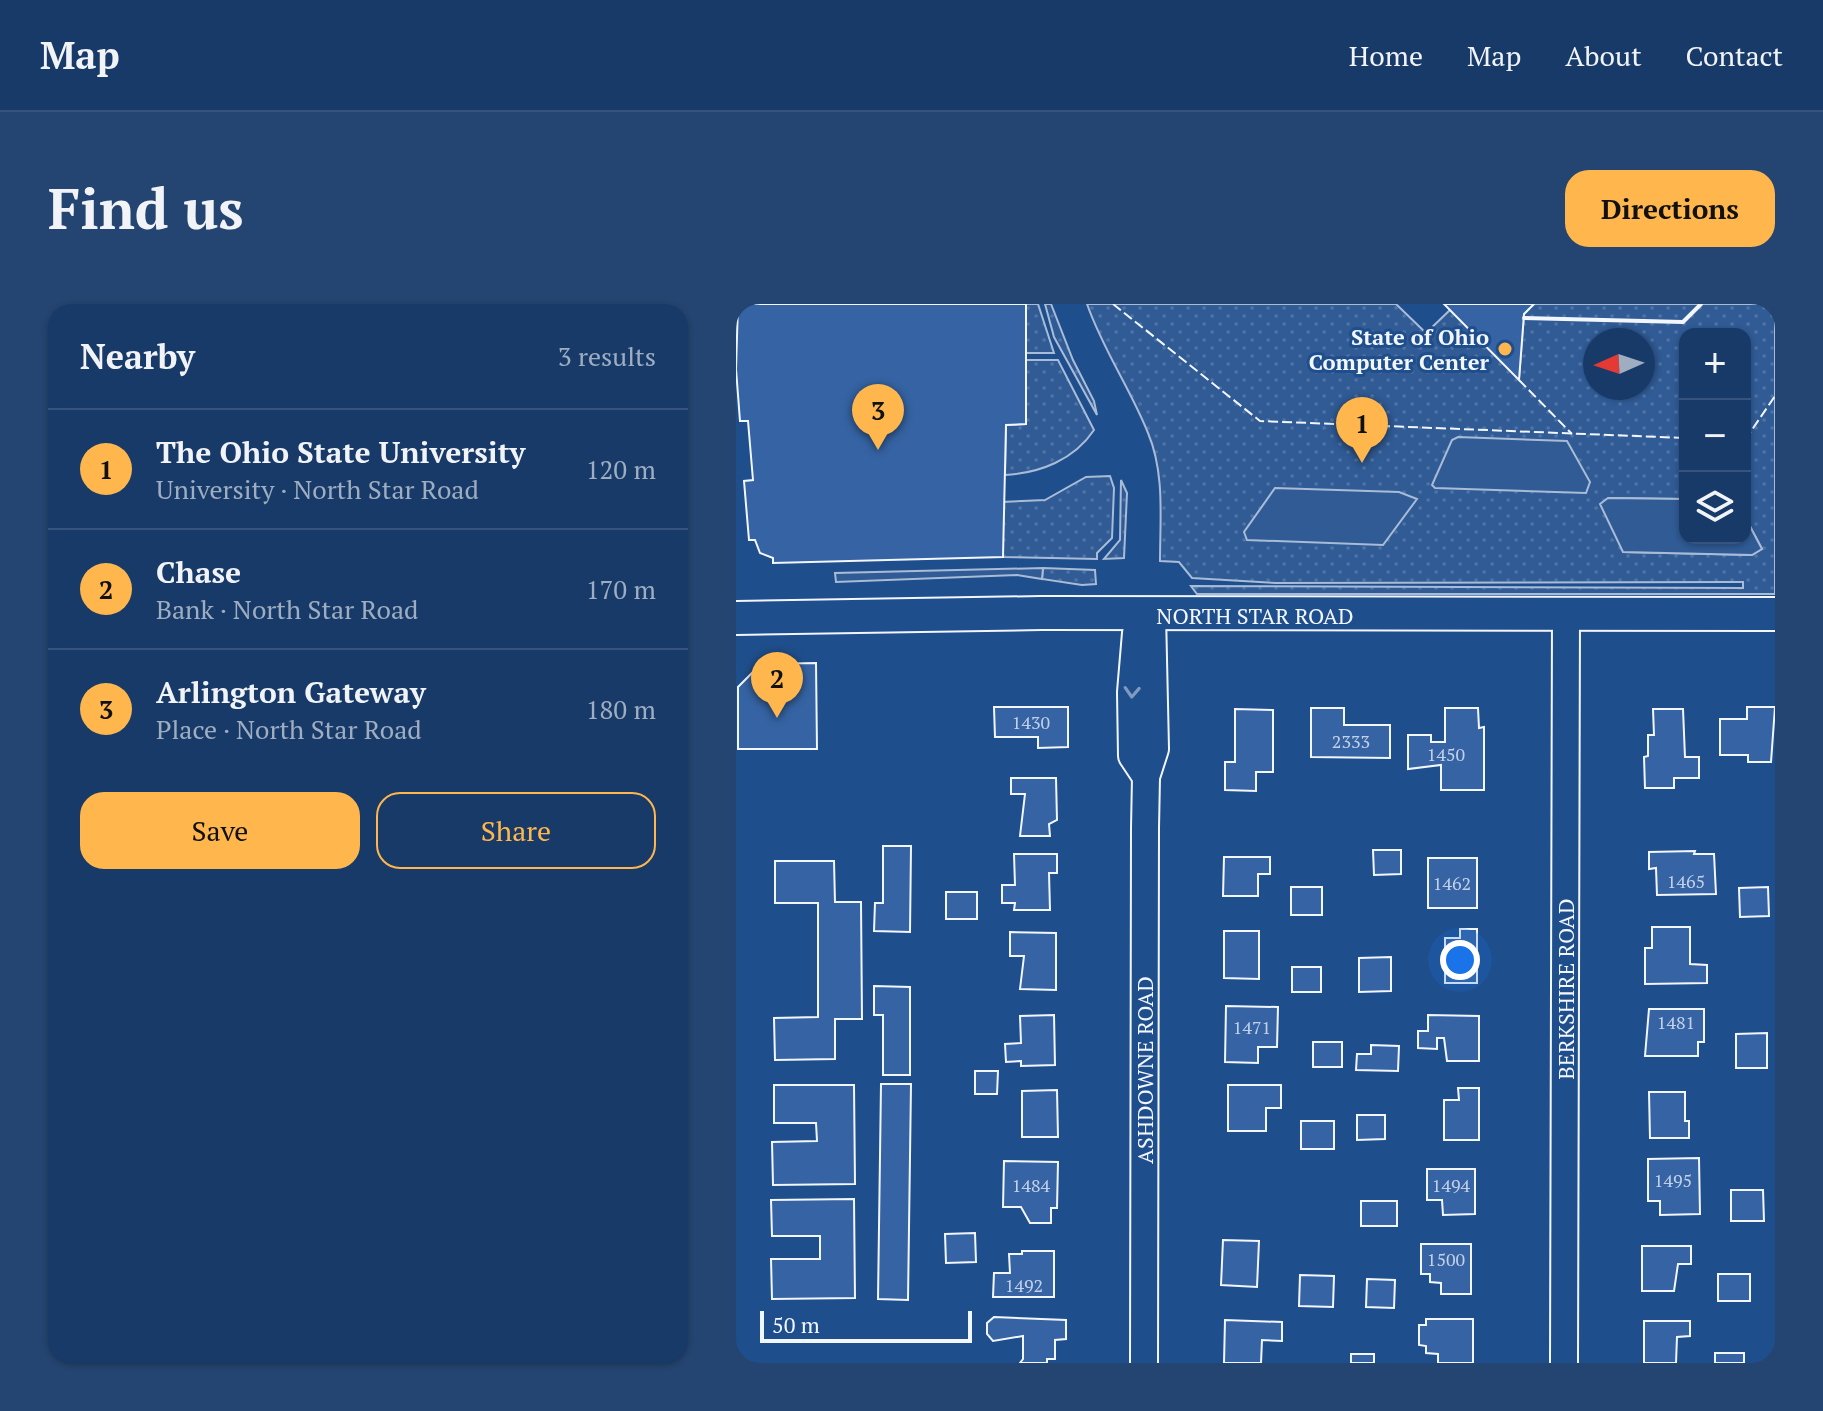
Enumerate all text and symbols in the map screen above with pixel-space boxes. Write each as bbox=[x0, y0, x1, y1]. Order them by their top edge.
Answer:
text: Map bbox=[40, 30, 120, 80]
text: Home bbox=[1349, 37, 1423, 74]
text: Map bbox=[1467, 37, 1521, 74]
text: About bbox=[1565, 37, 1642, 74]
text: Contact bbox=[1686, 37, 1783, 74]
button: Directions bbox=[1565, 170, 1775, 247]
text: Find us bbox=[48, 171, 244, 245]
place label: State of Ohio Computer Center bbox=[1309, 322, 1490, 376]
north arrow bbox=[1583, 328, 1655, 400]
map controls bbox=[1679, 328, 1751, 544]
button: + bbox=[1679, 328, 1751, 400]
text: Nearby bbox=[80, 334, 195, 379]
text: 3 results bbox=[558, 339, 656, 373]
marker: State of Ohio Computer Center bbox=[1496, 340, 1514, 358]
pin: 3 bbox=[852, 384, 904, 450]
pin: 1 bbox=[1336, 397, 1388, 463]
button: − bbox=[1679, 400, 1751, 472]
text: The Ohio State University bbox=[156, 432, 525, 472]
text: 1 bbox=[99, 452, 113, 486]
text: 120 m bbox=[586, 452, 656, 486]
text: University · North Star Road bbox=[156, 472, 479, 506]
button: layers bbox=[1679, 472, 1751, 544]
text: Chase bbox=[156, 552, 241, 592]
text: 2 bbox=[99, 572, 113, 606]
text: 170 m bbox=[586, 572, 656, 606]
text: Bank · North Star Road bbox=[156, 592, 419, 626]
street label: NORTH STAR ROAD bbox=[1156, 601, 1354, 630]
pin: 2 bbox=[751, 652, 803, 718]
text: Arlington Gateway bbox=[156, 672, 426, 712]
one-way arrow bbox=[1124, 686, 1141, 699]
text: 3 bbox=[99, 692, 113, 726]
text: 180 m bbox=[586, 692, 656, 726]
house number: 1430 bbox=[1012, 710, 1050, 734]
text: Place · North Star Road bbox=[156, 712, 422, 746]
house number: 2333 bbox=[1332, 729, 1370, 753]
house number: 1450 bbox=[1427, 742, 1465, 766]
button: Save bbox=[80, 792, 360, 869]
button: Share bbox=[376, 792, 656, 869]
house number: 1465 bbox=[1667, 869, 1705, 893]
house number: 1462 bbox=[1433, 871, 1471, 895]
street label: BERKSHIRE ROAD bbox=[1551, 898, 1580, 1080]
your location bbox=[1440, 940, 1480, 980]
street label: ASHDOWNE ROAD bbox=[1130, 976, 1159, 1164]
house number: 1481 bbox=[1657, 1010, 1695, 1034]
house number: 1471 bbox=[1233, 1015, 1271, 1039]
house number: 1495 bbox=[1654, 1168, 1692, 1192]
house number: 1484 bbox=[1012, 1173, 1051, 1197]
house number: 1494 bbox=[1432, 1173, 1471, 1197]
house number: 1500 bbox=[1427, 1247, 1465, 1271]
house number: 1492 bbox=[1005, 1273, 1043, 1297]
scale bar bbox=[760, 1307, 972, 1343]
text: 50 m bbox=[772, 1310, 820, 1339]

